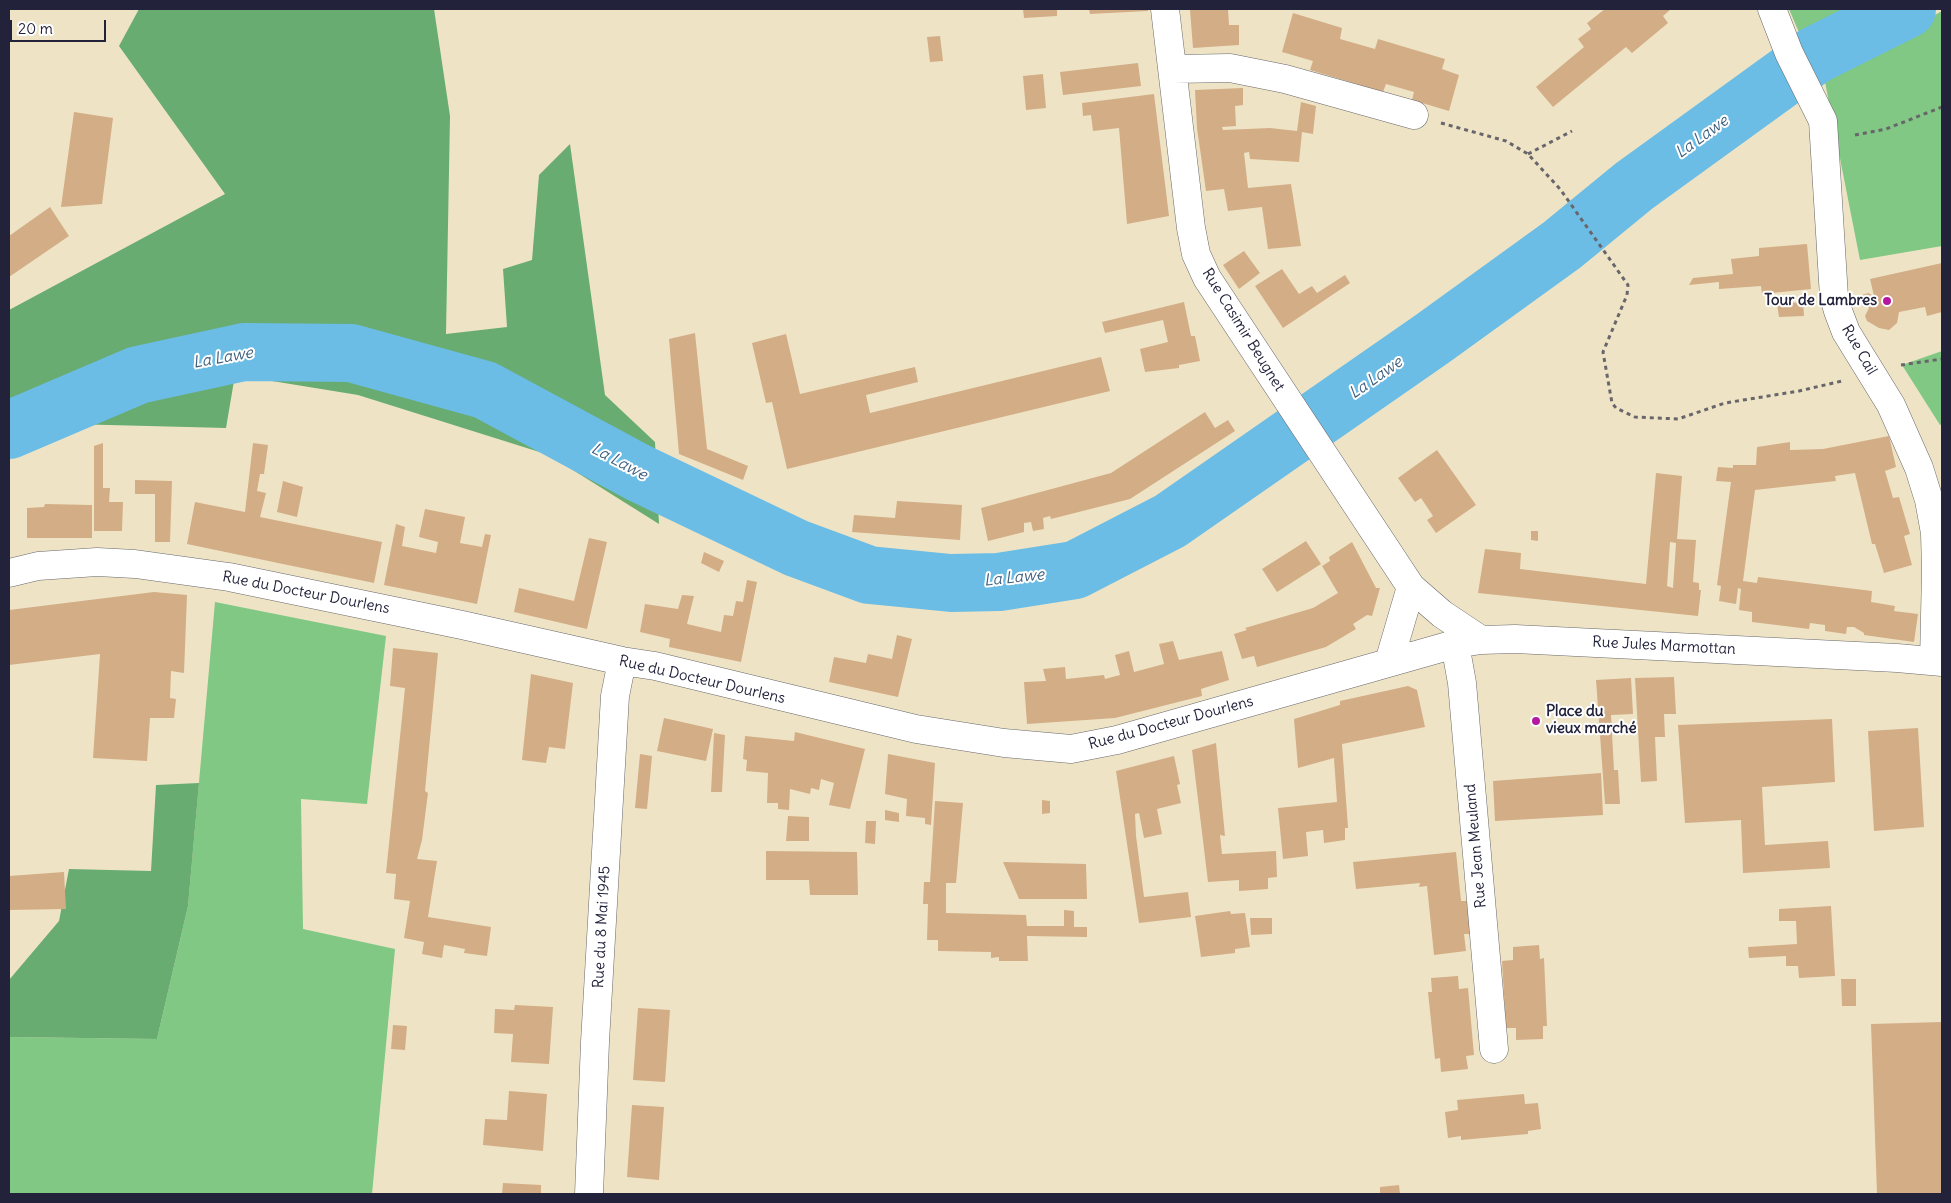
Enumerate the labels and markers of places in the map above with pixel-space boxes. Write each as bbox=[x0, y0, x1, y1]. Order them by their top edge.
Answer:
place label: Tour de Lambres bbox=[1764, 292, 1877, 310]
marker: Tour de Lambres bbox=[1881, 295, 1893, 307]
place label: Place du vieux marché bbox=[1546, 703, 1637, 738]
marker: Place du vieux marché bbox=[1530, 715, 1542, 727]

